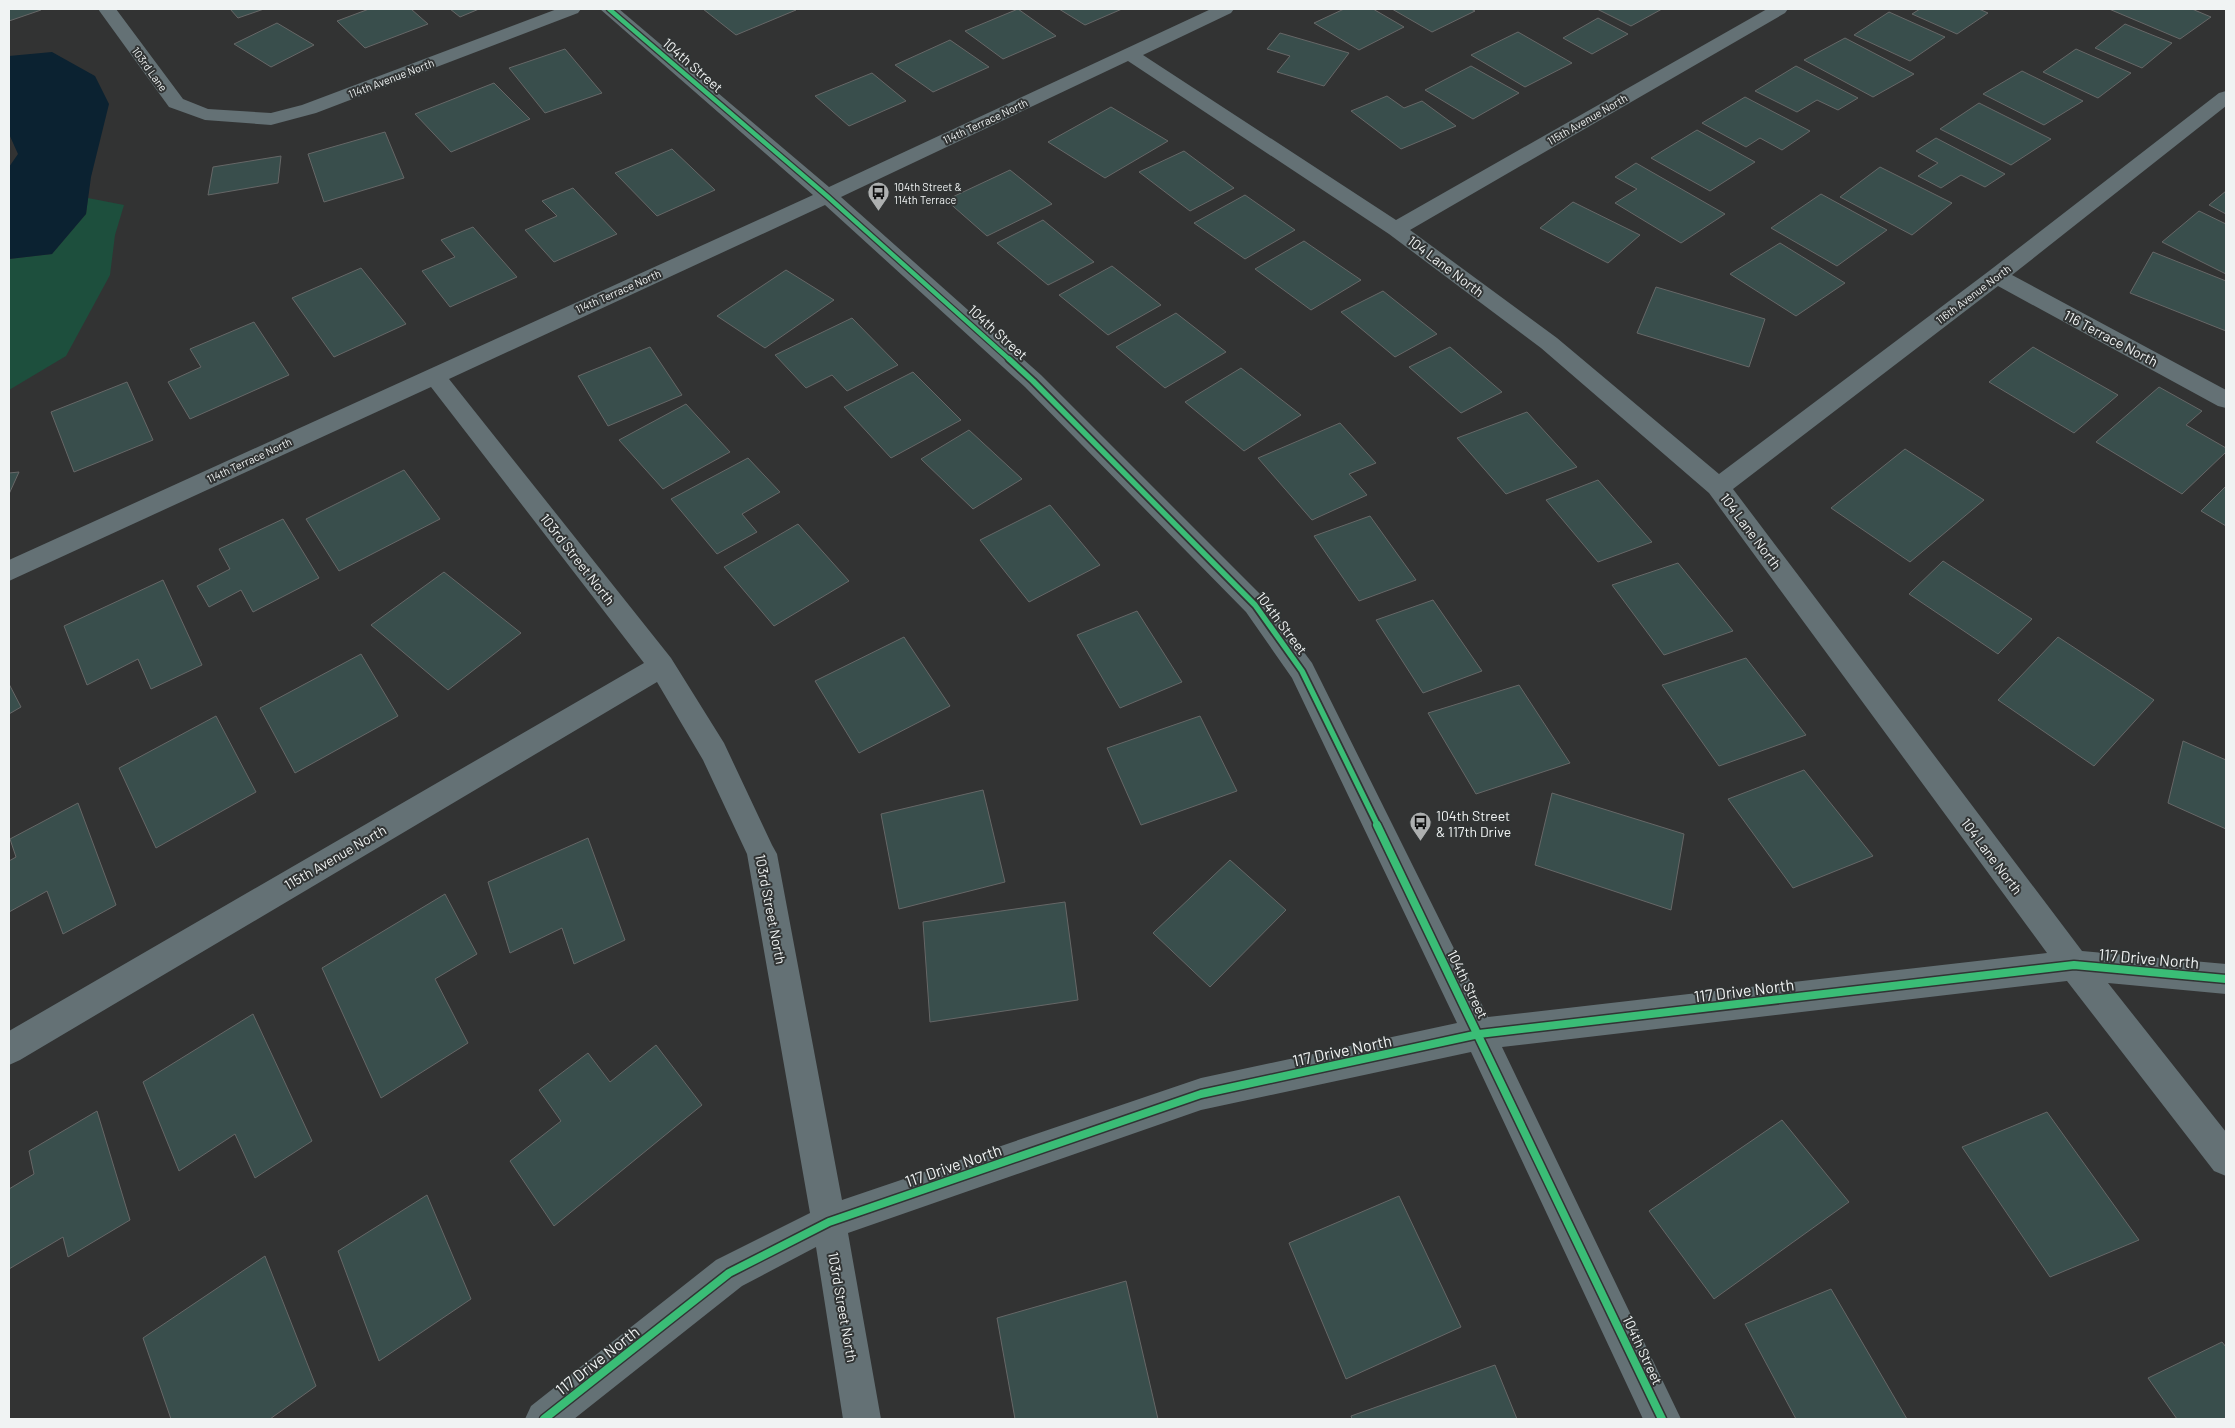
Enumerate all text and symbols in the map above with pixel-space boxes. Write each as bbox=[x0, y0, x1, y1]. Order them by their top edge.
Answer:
street label: 104th Street bbox=[659, 34, 727, 96]
street label: 103rd Lane bbox=[130, 44, 170, 94]
street label: 114th Avenue North bbox=[346, 56, 436, 100]
street label: 115th Avenue North bbox=[1545, 91, 1629, 147]
street label: 114th Terrace North bbox=[940, 96, 1030, 146]
bus stop icon: 104th Street & 114th Terrace bbox=[866, 180, 890, 211]
place label: 104th Street & 114th Terrace bbox=[894, 180, 962, 206]
street label: 104 Lane North bbox=[1404, 232, 1488, 300]
street label: 116th Avenue North bbox=[1933, 262, 2013, 326]
street label: 114th Terrace North bbox=[573, 266, 663, 316]
street label: 104th Street bbox=[965, 301, 1031, 363]
street label: 116 Terrace North bbox=[2061, 306, 2161, 370]
street label: 114th Terrace North bbox=[204, 435, 294, 485]
street label: 104 Lane North bbox=[1717, 489, 1785, 573]
street label: 103rd Street North bbox=[537, 510, 619, 608]
street label: 104th Street bbox=[1253, 588, 1311, 658]
place label: 104th Street & 117th Drive bbox=[1436, 807, 1511, 840]
bus stop icon: 104th Street & 117th Drive bbox=[1408, 811, 1432, 842]
street label: 104 Lane North bbox=[1958, 814, 2026, 898]
street label: 115th Avenue North bbox=[281, 821, 389, 893]
street label: 103rd Street North bbox=[752, 853, 790, 965]
street label: 117 Drive North bbox=[2098, 944, 2200, 972]
street label: 104th Street bbox=[1444, 947, 1492, 1021]
street label: 117 Drive North bbox=[1693, 974, 1795, 1006]
street label: 117 Drive North bbox=[1291, 1030, 1393, 1070]
street label: 117 Drive North bbox=[902, 1140, 1004, 1190]
street label: 103rd Street North bbox=[825, 1251, 861, 1363]
street label: 104th Street bbox=[1620, 1313, 1666, 1387]
street label: 117 Drive North bbox=[551, 1321, 643, 1399]

